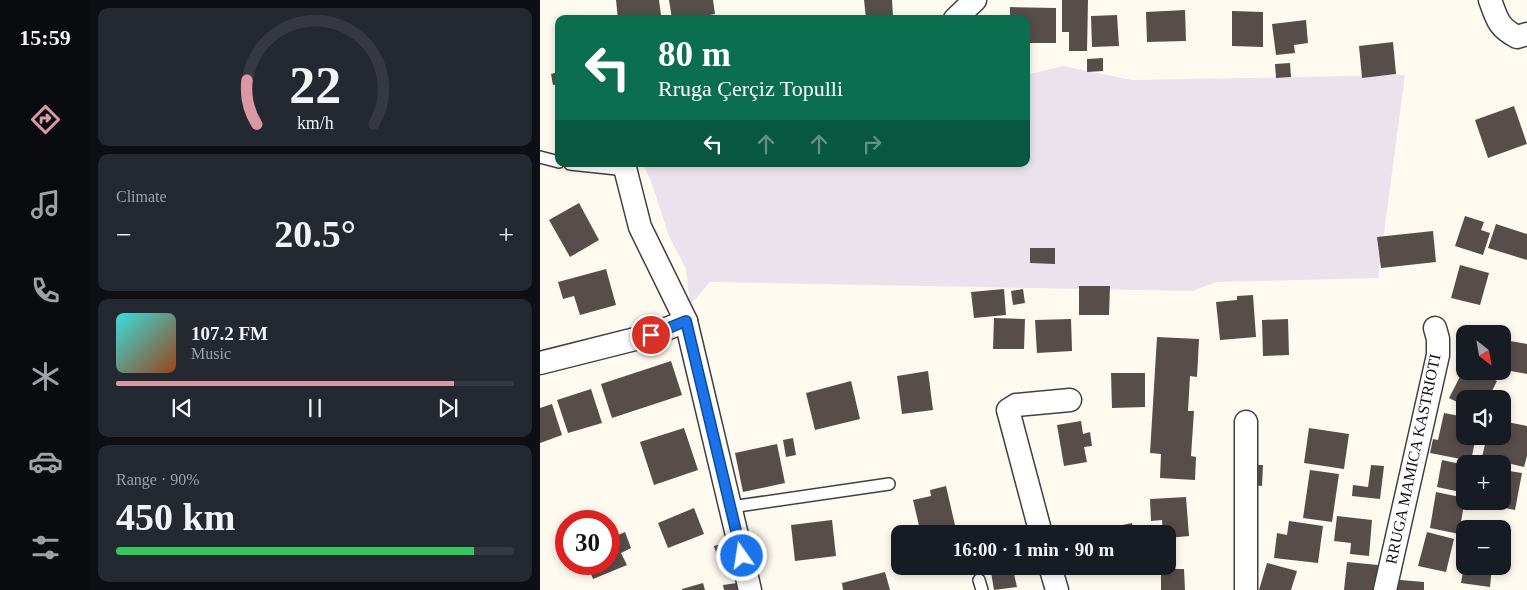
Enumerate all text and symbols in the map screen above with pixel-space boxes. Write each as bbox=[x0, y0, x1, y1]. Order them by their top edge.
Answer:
text: 15:59 bbox=[19, 25, 71, 50]
icon: left bbox=[575, 35, 640, 100]
text: 80 m bbox=[658, 35, 731, 74]
text: 22 bbox=[289, 57, 341, 114]
text: Rruga Çerçiz Topulli bbox=[658, 76, 843, 101]
icon: directions bbox=[28, 102, 63, 137]
text: km/h bbox=[297, 113, 333, 133]
icon: left bbox=[699, 130, 727, 158]
icon: ahead bbox=[752, 130, 780, 158]
icon: ahead bbox=[805, 130, 833, 158]
icon: right bbox=[858, 130, 886, 158]
icon: music bbox=[28, 187, 63, 222]
text: Climate bbox=[116, 188, 167, 205]
text: 20.5° bbox=[274, 213, 356, 255]
text: − bbox=[116, 219, 132, 250]
text: + bbox=[498, 219, 514, 250]
icon: phone bbox=[28, 273, 63, 308]
pin bbox=[630, 314, 672, 356]
icon: arrive bbox=[637, 321, 665, 349]
text: 107.2 FM bbox=[191, 323, 268, 344]
north arrow bbox=[1456, 325, 1511, 380]
map controls bbox=[1456, 325, 1511, 575]
text: Music bbox=[191, 345, 231, 362]
street label: RRUGA MAMICA KASTRIOTI bbox=[1382, 352, 1444, 566]
icon: climate bbox=[28, 359, 63, 394]
button: sound bbox=[1456, 390, 1511, 445]
icon: previous bbox=[168, 394, 196, 422]
icon: pause bbox=[301, 394, 329, 422]
icon: next bbox=[434, 394, 462, 422]
icon: car bbox=[28, 444, 63, 479]
button: + bbox=[1456, 455, 1511, 510]
text: Range · 90% bbox=[116, 471, 200, 488]
text: 450 km bbox=[116, 496, 235, 538]
speed limit sign: 30 bbox=[555, 510, 620, 575]
button: − bbox=[1456, 520, 1511, 575]
position arrow bbox=[715, 529, 767, 581]
icon: filters bbox=[28, 530, 63, 565]
text: 16:00 · 1 min · 90 m bbox=[953, 539, 1114, 560]

